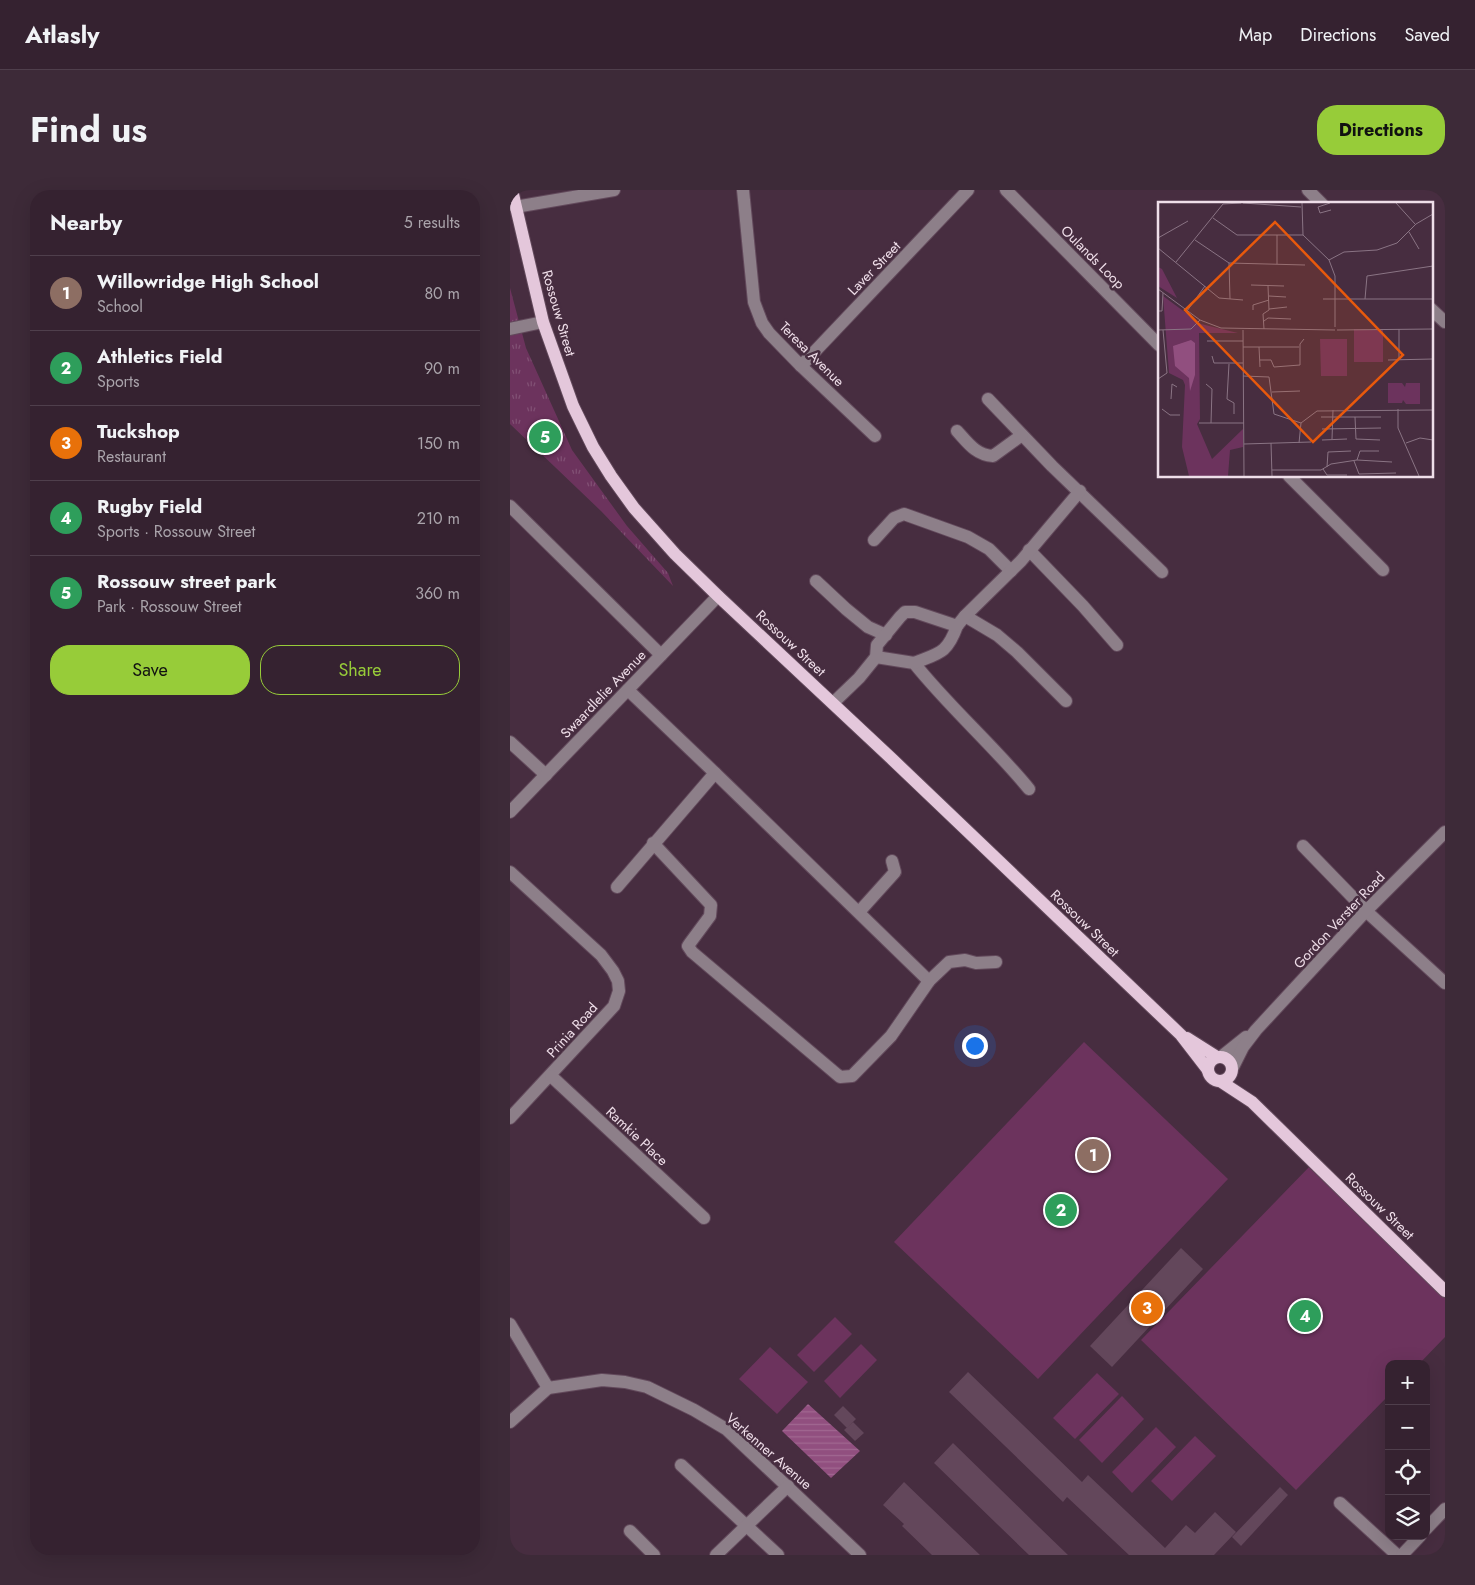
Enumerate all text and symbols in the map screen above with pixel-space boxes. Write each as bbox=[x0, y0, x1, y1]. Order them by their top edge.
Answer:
text: Atlasly bbox=[25, 17, 100, 52]
text: Map bbox=[1239, 22, 1272, 48]
text: Directions bbox=[1300, 22, 1376, 48]
text: Saved bbox=[1404, 22, 1450, 48]
text: Find us bbox=[30, 105, 147, 155]
button: Directions bbox=[1317, 105, 1445, 155]
inset map bbox=[1158, 202, 1432, 478]
text: Nearby bbox=[50, 208, 122, 238]
text: 5 results bbox=[404, 211, 460, 234]
street label: Oulands Loop bbox=[1057, 221, 1129, 293]
street label: Laver Street bbox=[843, 236, 905, 300]
text: Willowridge High School bbox=[97, 268, 319, 295]
street label: Rossouw Street bbox=[537, 268, 581, 359]
text: 1 bbox=[62, 282, 70, 305]
text: 80 m bbox=[424, 282, 460, 305]
text: School bbox=[97, 295, 143, 318]
street label: Teresa Avenue bbox=[775, 317, 849, 391]
text: Athletics Field bbox=[97, 343, 222, 370]
text: 2 bbox=[61, 357, 71, 380]
text: 90 m bbox=[424, 357, 460, 380]
text: Sports bbox=[97, 370, 139, 393]
text: Tuckshop bbox=[97, 418, 180, 445]
pin: 5 bbox=[529, 418, 561, 456]
text: 3 bbox=[61, 432, 71, 455]
text: 150 m bbox=[417, 432, 460, 455]
text: Restaurant bbox=[97, 445, 166, 468]
text: Rugby Field bbox=[97, 493, 202, 520]
text: 4 bbox=[60, 507, 72, 530]
text: 210 m bbox=[417, 507, 460, 530]
text: Sports · Rossouw Street bbox=[97, 520, 255, 543]
text: Rossouw street park bbox=[97, 568, 277, 595]
text: 5 bbox=[61, 582, 71, 605]
text: 360 m bbox=[415, 582, 460, 605]
text: Park · Rossouw Street bbox=[97, 595, 242, 618]
street label: Rossouw Street bbox=[752, 605, 831, 681]
button: Save bbox=[50, 645, 250, 695]
button: Share bbox=[260, 645, 460, 695]
street label: Swaardlelie Avenue bbox=[556, 645, 650, 743]
street label: Gordon Verster Road bbox=[1289, 867, 1389, 973]
street label: Rossouw Street bbox=[1046, 885, 1124, 962]
street label: Prinia Road bbox=[542, 998, 602, 1062]
your location bbox=[962, 1033, 988, 1059]
street label: Ramkie Place bbox=[602, 1102, 672, 1170]
pin: 1 bbox=[1077, 1136, 1109, 1174]
street label: Rossouw Street bbox=[1341, 1168, 1419, 1245]
pin: 2 bbox=[1045, 1191, 1077, 1229]
pin: 3 bbox=[1131, 1289, 1163, 1327]
pin: 4 bbox=[1289, 1297, 1321, 1335]
map controls bbox=[1385, 1360, 1430, 1540]
button: + bbox=[1385, 1360, 1430, 1405]
button: − bbox=[1385, 1405, 1430, 1450]
street label: Verkenner Avenue bbox=[722, 1408, 816, 1494]
button: locate bbox=[1385, 1450, 1430, 1495]
button: layers bbox=[1385, 1495, 1430, 1540]

